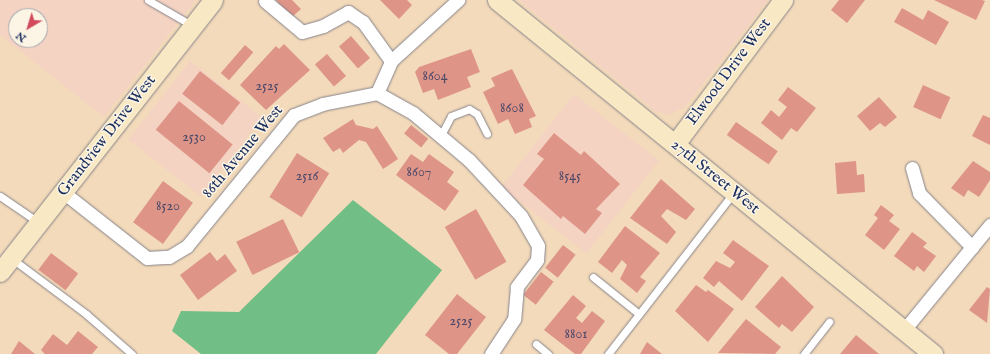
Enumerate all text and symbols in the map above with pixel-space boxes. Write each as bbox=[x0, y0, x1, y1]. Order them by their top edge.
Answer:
north arrow bbox=[8, 8, 48, 48]
street label: Elwood Drive West bbox=[683, 15, 775, 129]
text: N bbox=[13, 28, 29, 45]
house number: 8604 bbox=[422, 68, 448, 84]
street label: Grandview Drive West bbox=[54, 71, 160, 201]
house number: 2525 bbox=[255, 78, 279, 94]
house number: 8608 bbox=[500, 100, 524, 116]
street label: 86th Avenue West bbox=[198, 101, 288, 203]
house number: 2530 bbox=[182, 129, 206, 145]
street label: 27th Street West bbox=[667, 135, 763, 219]
house number: 8607 bbox=[407, 164, 431, 180]
house number: 2516 bbox=[296, 168, 318, 184]
house number: 8545 bbox=[559, 168, 581, 184]
house number: 8520 bbox=[156, 198, 180, 214]
house number: 2525 bbox=[449, 313, 473, 329]
house number: 8801 bbox=[565, 326, 587, 342]

